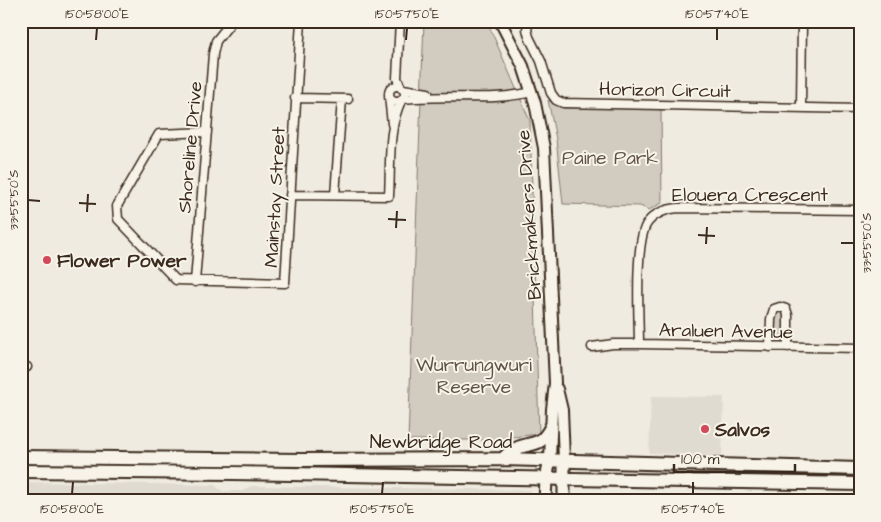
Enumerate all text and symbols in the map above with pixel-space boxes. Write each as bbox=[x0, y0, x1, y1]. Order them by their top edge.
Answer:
text: 150°58'00"E bbox=[65, 6, 129, 23]
text: 150°57'50"E bbox=[375, 6, 439, 23]
text: 150°57'40"E bbox=[685, 6, 749, 23]
street label: Horizon Circuit bbox=[599, 76, 731, 105]
street label: Shoreline Drive bbox=[171, 80, 210, 214]
street label: Mainstay Street bbox=[258, 126, 294, 268]
street label: Brickmakers Drive bbox=[510, 129, 549, 301]
park label: Paine Park bbox=[562, 145, 658, 172]
text: 33°55'50"S bbox=[6, 170, 23, 230]
street label: Elouera Crescent bbox=[672, 182, 828, 209]
text: 33°55'50"S bbox=[859, 213, 876, 273]
place label: Flower Power bbox=[57, 248, 187, 275]
marker: Flower Power bbox=[41, 254, 53, 266]
street label: Araluen Avenue bbox=[659, 317, 793, 346]
park label: Wurrungwuri Reserve bbox=[416, 352, 532, 401]
place label: Salvos bbox=[714, 417, 770, 444]
marker: Salvos bbox=[699, 423, 711, 435]
street label: Newbridge Road bbox=[370, 429, 513, 457]
scale bar bbox=[674, 442, 795, 474]
text: 100 m bbox=[681, 449, 720, 470]
text: 150°58'00"E bbox=[40, 501, 104, 518]
text: 150°57'50"E bbox=[350, 501, 414, 518]
text: 150°57'40"E bbox=[661, 501, 725, 518]

